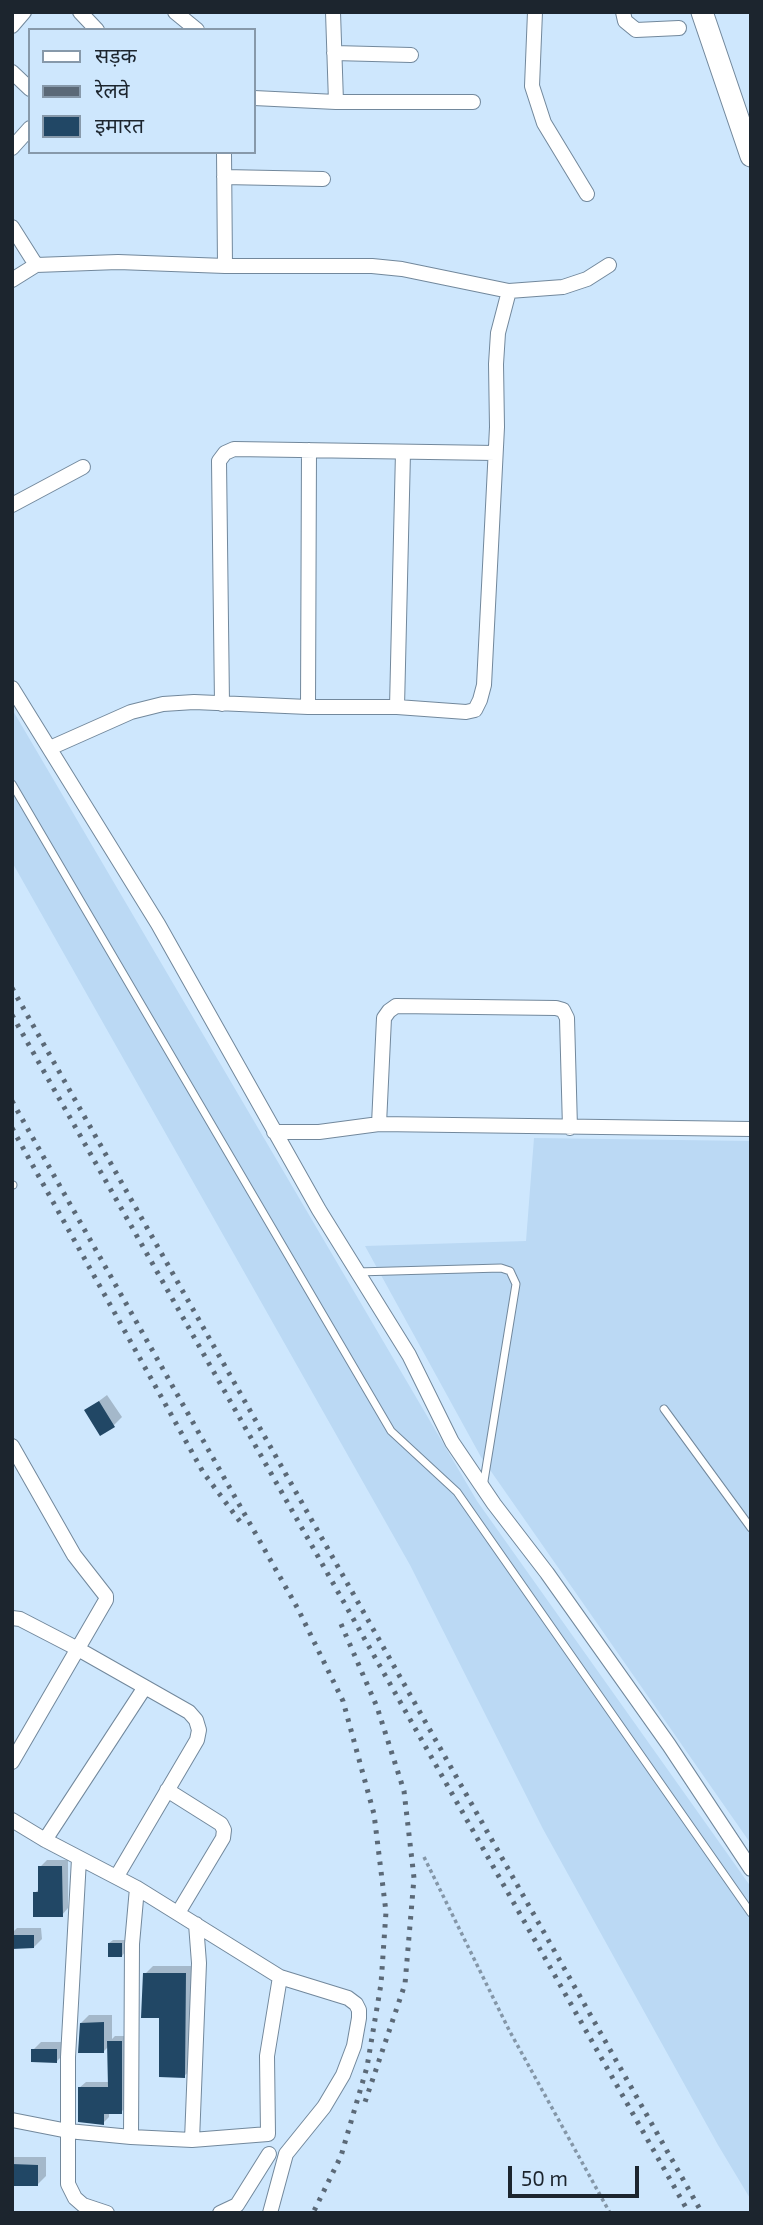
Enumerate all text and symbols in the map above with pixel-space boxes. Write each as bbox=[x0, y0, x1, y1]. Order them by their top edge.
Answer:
legend bbox=[28, 28, 256, 154]
text: सड़क bbox=[95, 42, 137, 67]
text: रेलवे bbox=[95, 77, 130, 102]
text: इमारत bbox=[95, 112, 144, 137]
scale bar bbox=[511, 2152, 642, 2196]
text: 50 m bbox=[521, 2165, 568, 2190]

